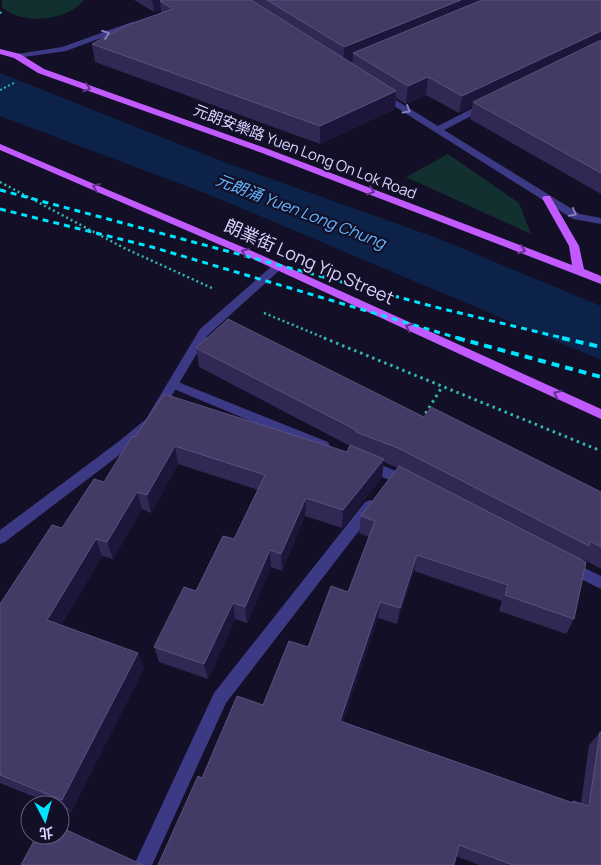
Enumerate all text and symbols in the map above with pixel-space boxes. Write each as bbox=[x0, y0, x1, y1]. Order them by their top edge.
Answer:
one-way arrow bbox=[101, 30, 110, 40]
one-way arrow bbox=[82, 82, 90, 92]
street label: 元朗安樂路 Yuen Long On Lok Road bbox=[190, 99, 420, 204]
one-way arrow bbox=[402, 104, 411, 114]
water label: 元朗涌 Yuen Long Chung bbox=[213, 168, 390, 254]
one-way arrow bbox=[92, 183, 101, 194]
one-way arrow bbox=[366, 185, 375, 196]
one-way arrow bbox=[567, 207, 576, 217]
street label: 朗業街 Long Yip Street bbox=[221, 213, 398, 309]
one-way arrow bbox=[517, 244, 526, 254]
one-way arrow bbox=[241, 247, 250, 258]
one-way arrow bbox=[405, 322, 414, 333]
one-way arrow bbox=[553, 390, 562, 400]
north arrow bbox=[20, 795, 70, 845]
text: 北 bbox=[38, 823, 54, 844]

